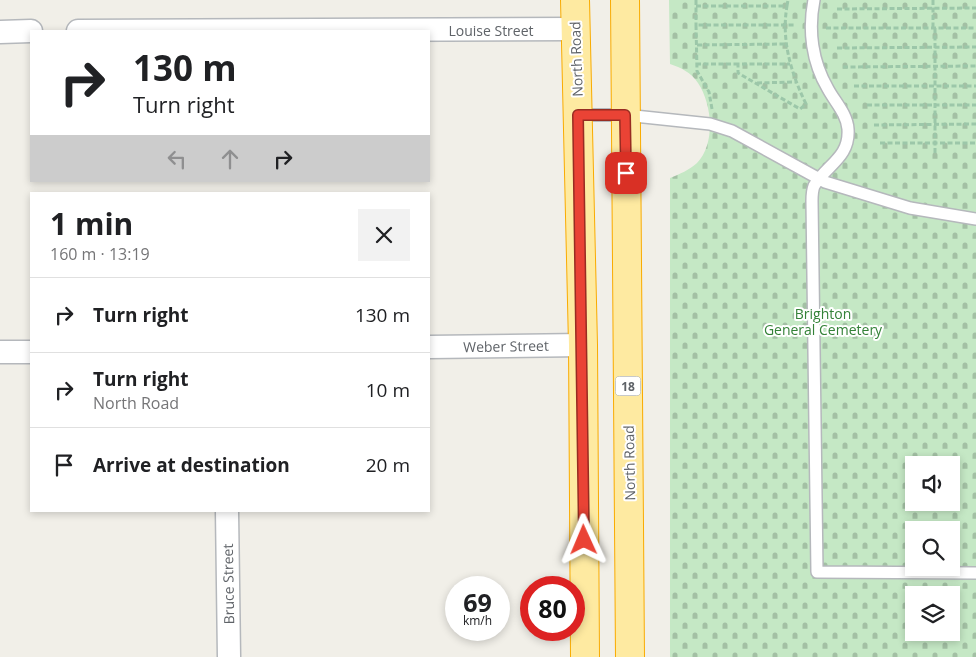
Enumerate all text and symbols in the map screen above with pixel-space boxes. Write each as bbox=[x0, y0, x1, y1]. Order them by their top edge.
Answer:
street label: Louise Street bbox=[448, 21, 534, 40]
street label: North Road bbox=[565, 21, 587, 97]
text: 130 m bbox=[133, 44, 237, 91]
icon: right bbox=[50, 50, 115, 115]
text: Turn right bbox=[133, 89, 235, 119]
icon: left bbox=[163, 145, 191, 173]
icon: ahead bbox=[216, 145, 244, 173]
icon: right bbox=[269, 145, 297, 173]
pin bbox=[605, 152, 647, 194]
icon: arrive bbox=[612, 159, 640, 187]
text: 1 min bbox=[50, 203, 133, 244]
button: close bbox=[358, 209, 410, 261]
text: 160 m · 13:19 bbox=[50, 243, 150, 265]
icon: right bbox=[50, 301, 78, 329]
text: Turn right bbox=[93, 302, 188, 328]
text: 130 m bbox=[355, 302, 410, 328]
park label: Brighton General Cemetery bbox=[764, 304, 883, 339]
street label: Weber Street bbox=[463, 336, 549, 356]
text: Turn right bbox=[93, 366, 188, 392]
icon: right bbox=[50, 376, 78, 404]
road number: 18 bbox=[616, 376, 640, 396]
text: 10 m bbox=[366, 377, 410, 403]
text: North Road bbox=[93, 392, 179, 414]
street label: North Road bbox=[619, 425, 639, 501]
icon: arrive bbox=[50, 451, 78, 479]
text: Arrive at destination bbox=[93, 452, 290, 478]
text: 20 m bbox=[366, 452, 410, 478]
map controls bbox=[905, 456, 960, 641]
button: sound bbox=[905, 456, 960, 511]
position arrow bbox=[557, 513, 609, 565]
button: search bbox=[905, 521, 960, 576]
street label: Bruce Street bbox=[218, 544, 238, 624]
speed limit sign: 80 bbox=[520, 576, 585, 641]
text: 69 bbox=[463, 585, 492, 619]
button: layers bbox=[905, 586, 960, 641]
text: km/h bbox=[463, 612, 492, 629]

